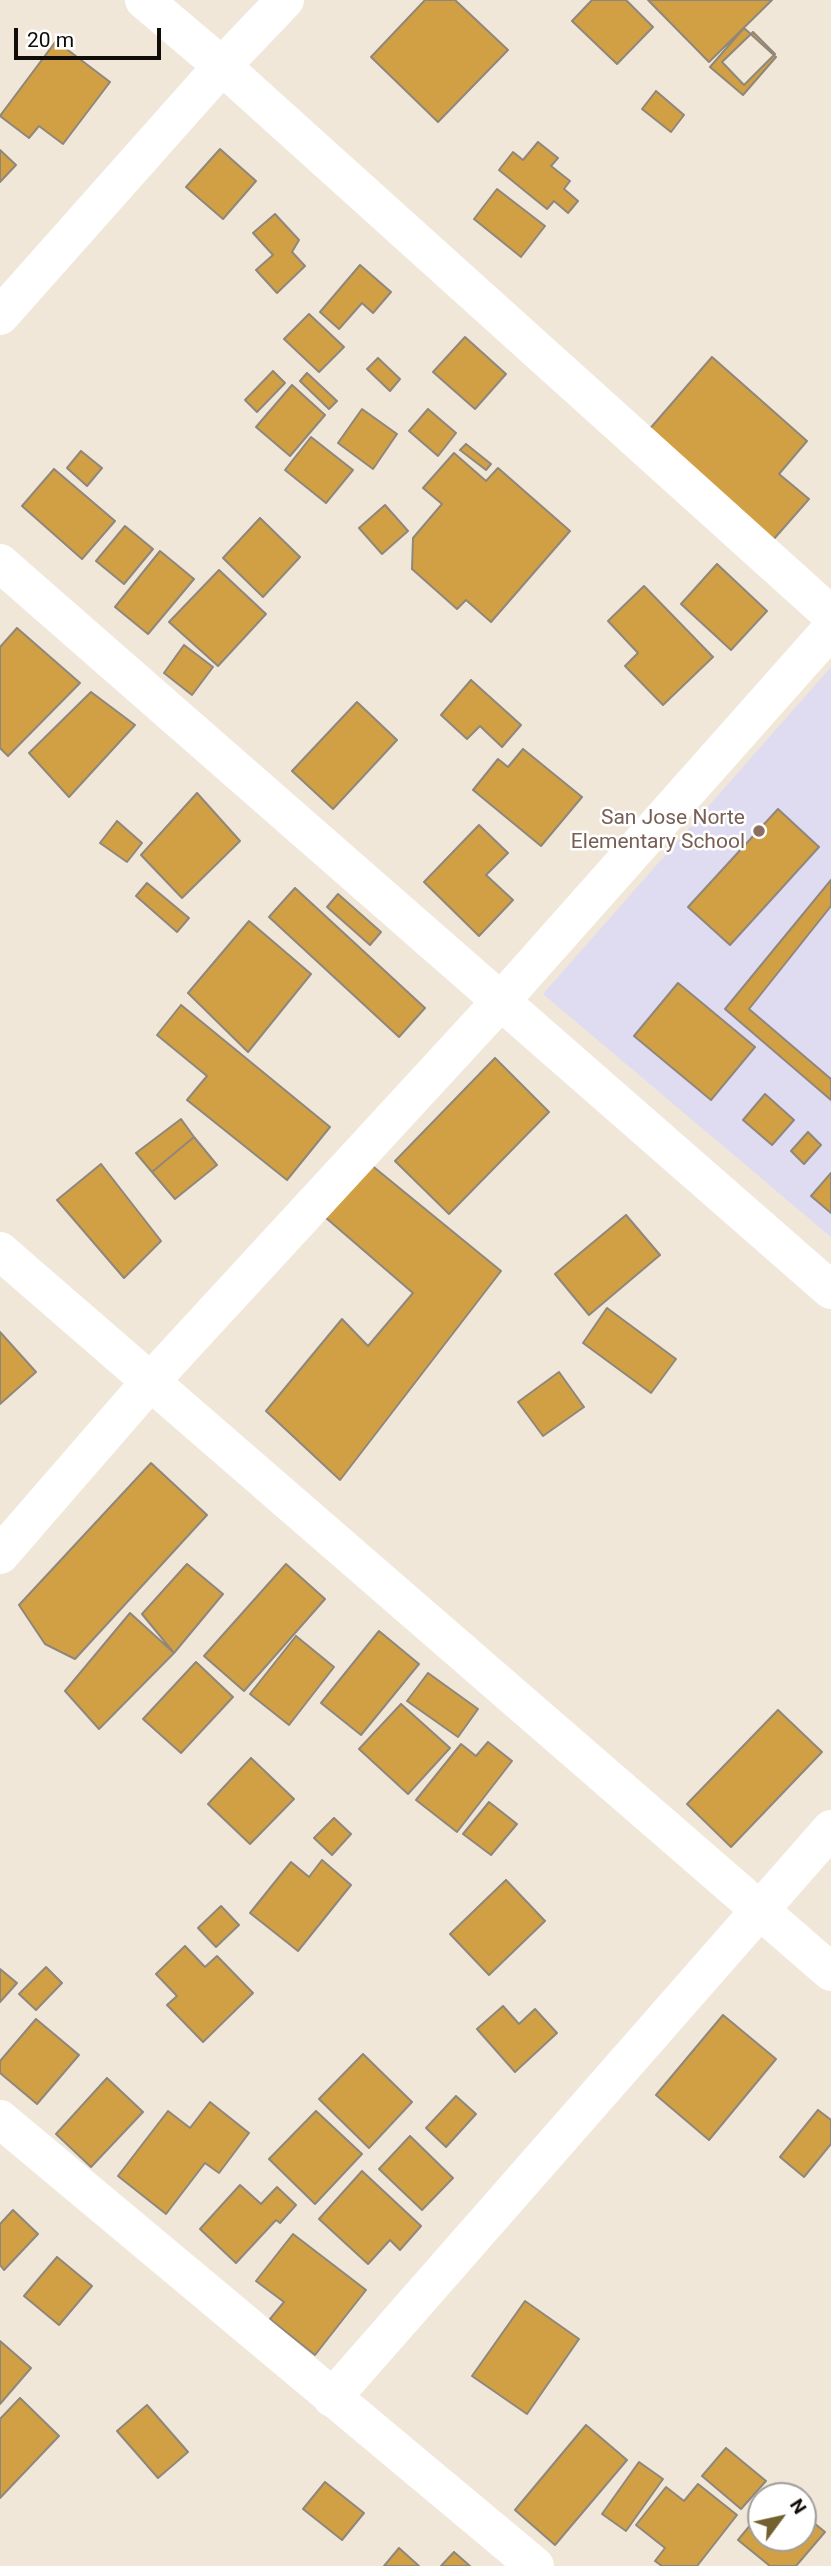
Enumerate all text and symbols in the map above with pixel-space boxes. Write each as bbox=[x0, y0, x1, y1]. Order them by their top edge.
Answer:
scale bar bbox=[18, 14, 164, 58]
text: 20 m bbox=[27, 28, 74, 52]
place label: San Jose Norte Elementary School bbox=[571, 806, 745, 856]
marker: San Jose Norte Elementary School bbox=[751, 823, 767, 839]
north arrow bbox=[747, 2482, 817, 2552]
text: N bbox=[785, 2494, 812, 2518]

